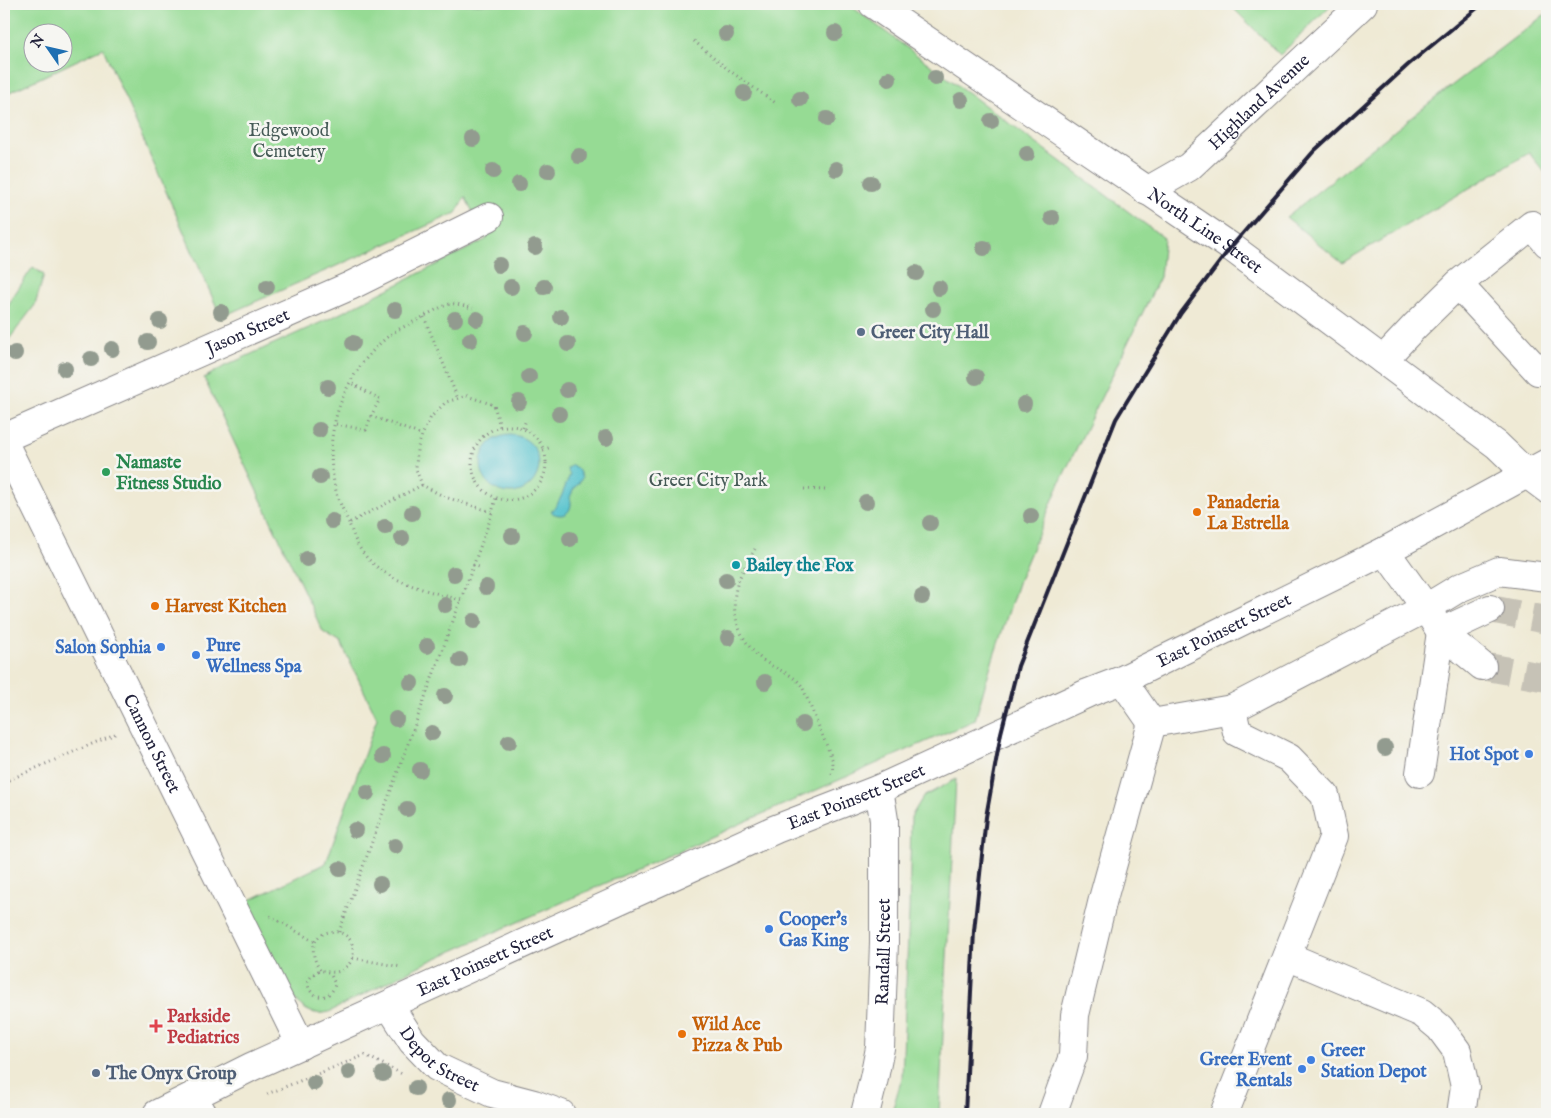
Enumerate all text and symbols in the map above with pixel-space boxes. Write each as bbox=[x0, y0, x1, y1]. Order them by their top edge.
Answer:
north arrow bbox=[22, 22, 72, 72]
text: N bbox=[27, 31, 49, 52]
street label: Highland Avenue bbox=[1204, 50, 1315, 156]
park label: Edgewood Cemetery bbox=[249, 120, 330, 164]
street label: North Line Street bbox=[1142, 184, 1267, 279]
street label: Jason Street bbox=[201, 304, 293, 362]
place label: Greer City Hall bbox=[871, 322, 990, 345]
marker: Greer City Hall bbox=[855, 326, 867, 338]
place label: Namaste Fitness Studio bbox=[115, 452, 222, 496]
marker: Namaste Fitness Studio bbox=[100, 466, 112, 478]
park label: Greer City Park bbox=[649, 470, 768, 493]
place label: Panaderia La Estrella bbox=[1207, 492, 1290, 536]
marker: Panaderia La Estrella bbox=[1191, 506, 1203, 518]
place label: Bailey the Fox bbox=[746, 555, 854, 578]
marker: Bailey the Fox bbox=[730, 559, 742, 571]
street label: East Poinsett Street bbox=[1154, 589, 1295, 674]
place label: Harvest Kitchen bbox=[165, 596, 287, 619]
marker: Harvest Kitchen bbox=[149, 600, 161, 612]
place label: Pure Wellness Spa bbox=[205, 635, 303, 679]
place label: Salon Sophia bbox=[55, 637, 152, 660]
marker: Salon Sophia bbox=[155, 641, 167, 653]
marker: Pure Wellness Spa bbox=[190, 649, 202, 661]
street label: Cannon Street bbox=[117, 691, 185, 798]
place label: Hot Spot bbox=[1449, 744, 1520, 767]
marker: Hot Spot bbox=[1523, 748, 1535, 760]
street label: East Poinsett Street bbox=[785, 759, 929, 836]
street label: Randall Street bbox=[872, 898, 897, 1006]
place label: Cooper's Gas King bbox=[779, 909, 850, 953]
street label: East Poinsett Street bbox=[414, 922, 557, 1003]
marker: Cooper's Gas King bbox=[763, 923, 775, 935]
place label: Parkside Pediatrics bbox=[167, 1006, 240, 1050]
place label: Wild Ace Pizza & Pub bbox=[691, 1014, 783, 1058]
marker: Parkside Pediatrics bbox=[149, 1019, 163, 1033]
street label: Depot Street bbox=[393, 1023, 483, 1098]
marker: Wild Ace Pizza & Pub bbox=[676, 1028, 688, 1040]
place label: Greer Station Depot bbox=[1321, 1040, 1427, 1084]
place label: Greer Event Rentals bbox=[1200, 1049, 1293, 1093]
marker: Greer Station Depot bbox=[1305, 1054, 1317, 1066]
place label: The Onyx Group bbox=[105, 1063, 237, 1086]
marker: Greer Event Rentals bbox=[1296, 1063, 1308, 1075]
marker: The Onyx Group bbox=[90, 1067, 102, 1079]

